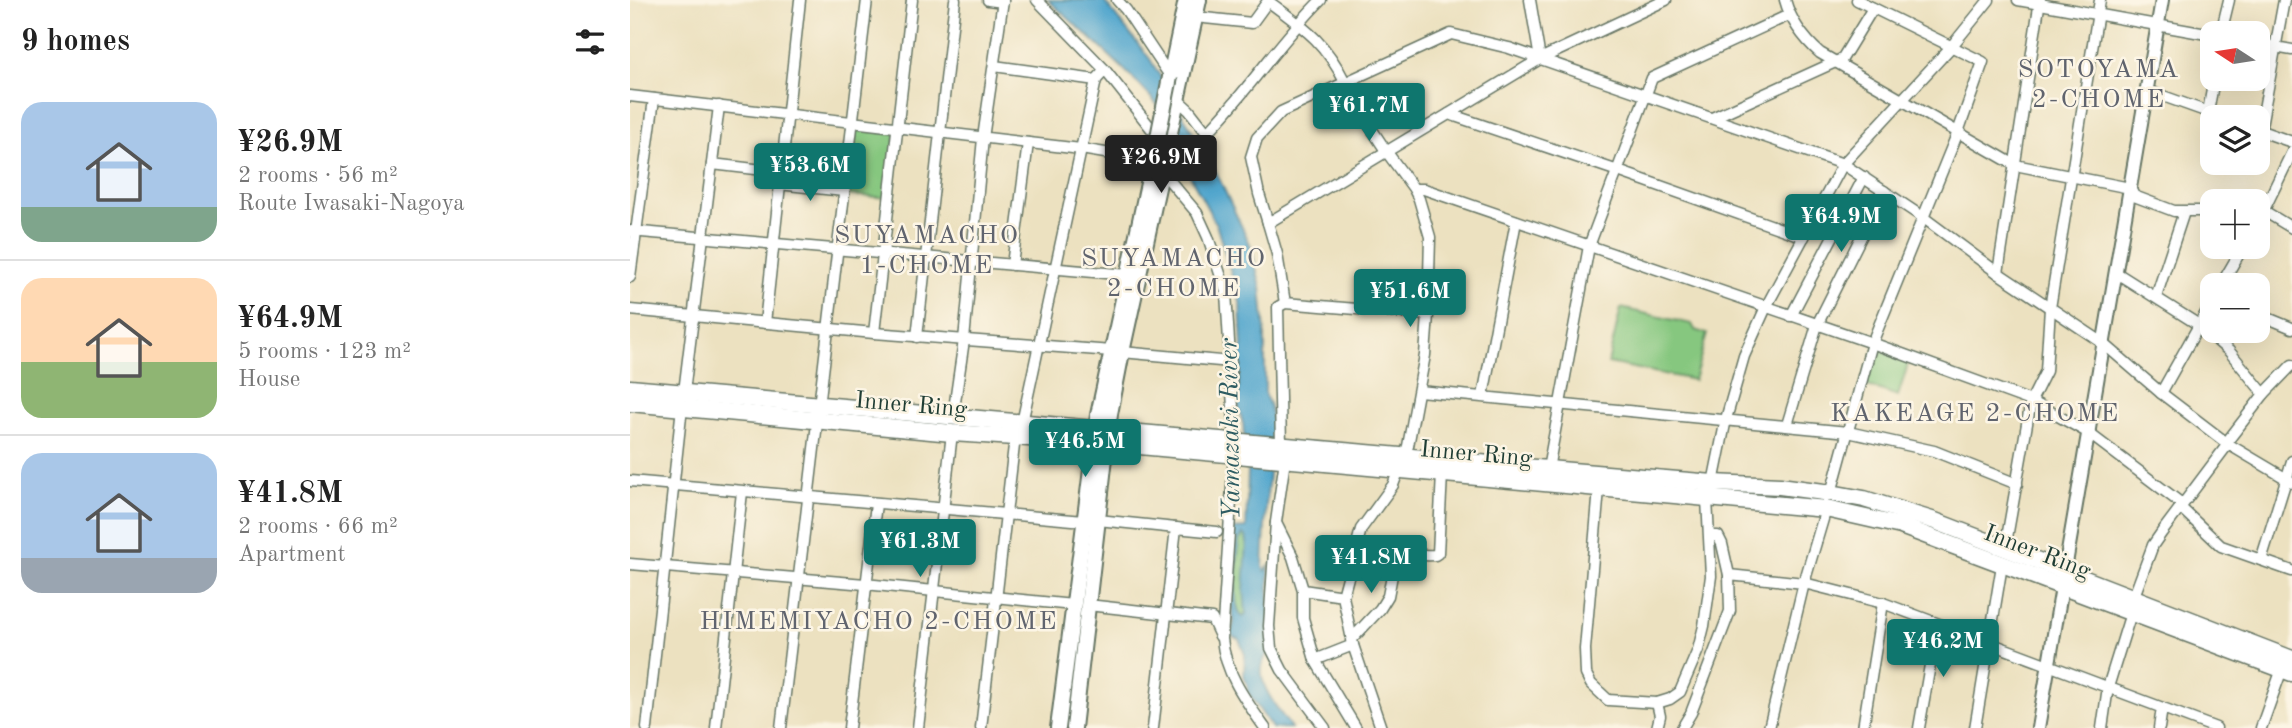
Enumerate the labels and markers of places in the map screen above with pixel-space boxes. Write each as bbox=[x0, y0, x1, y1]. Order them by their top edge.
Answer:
pin: ¥61.7M bbox=[1312, 83, 1426, 143]
pin: ¥26.9M bbox=[1104, 136, 1218, 195]
pin: ¥53.6M bbox=[753, 144, 867, 203]
pin: ¥64.9M bbox=[1784, 194, 1898, 254]
pin: ¥51.6M bbox=[1353, 270, 1467, 329]
pin: ¥46.5M bbox=[1028, 420, 1142, 479]
pin: ¥61.3M bbox=[863, 520, 977, 579]
pin: ¥41.8M bbox=[1314, 536, 1428, 595]
pin: ¥46.2M bbox=[1886, 620, 2000, 679]

